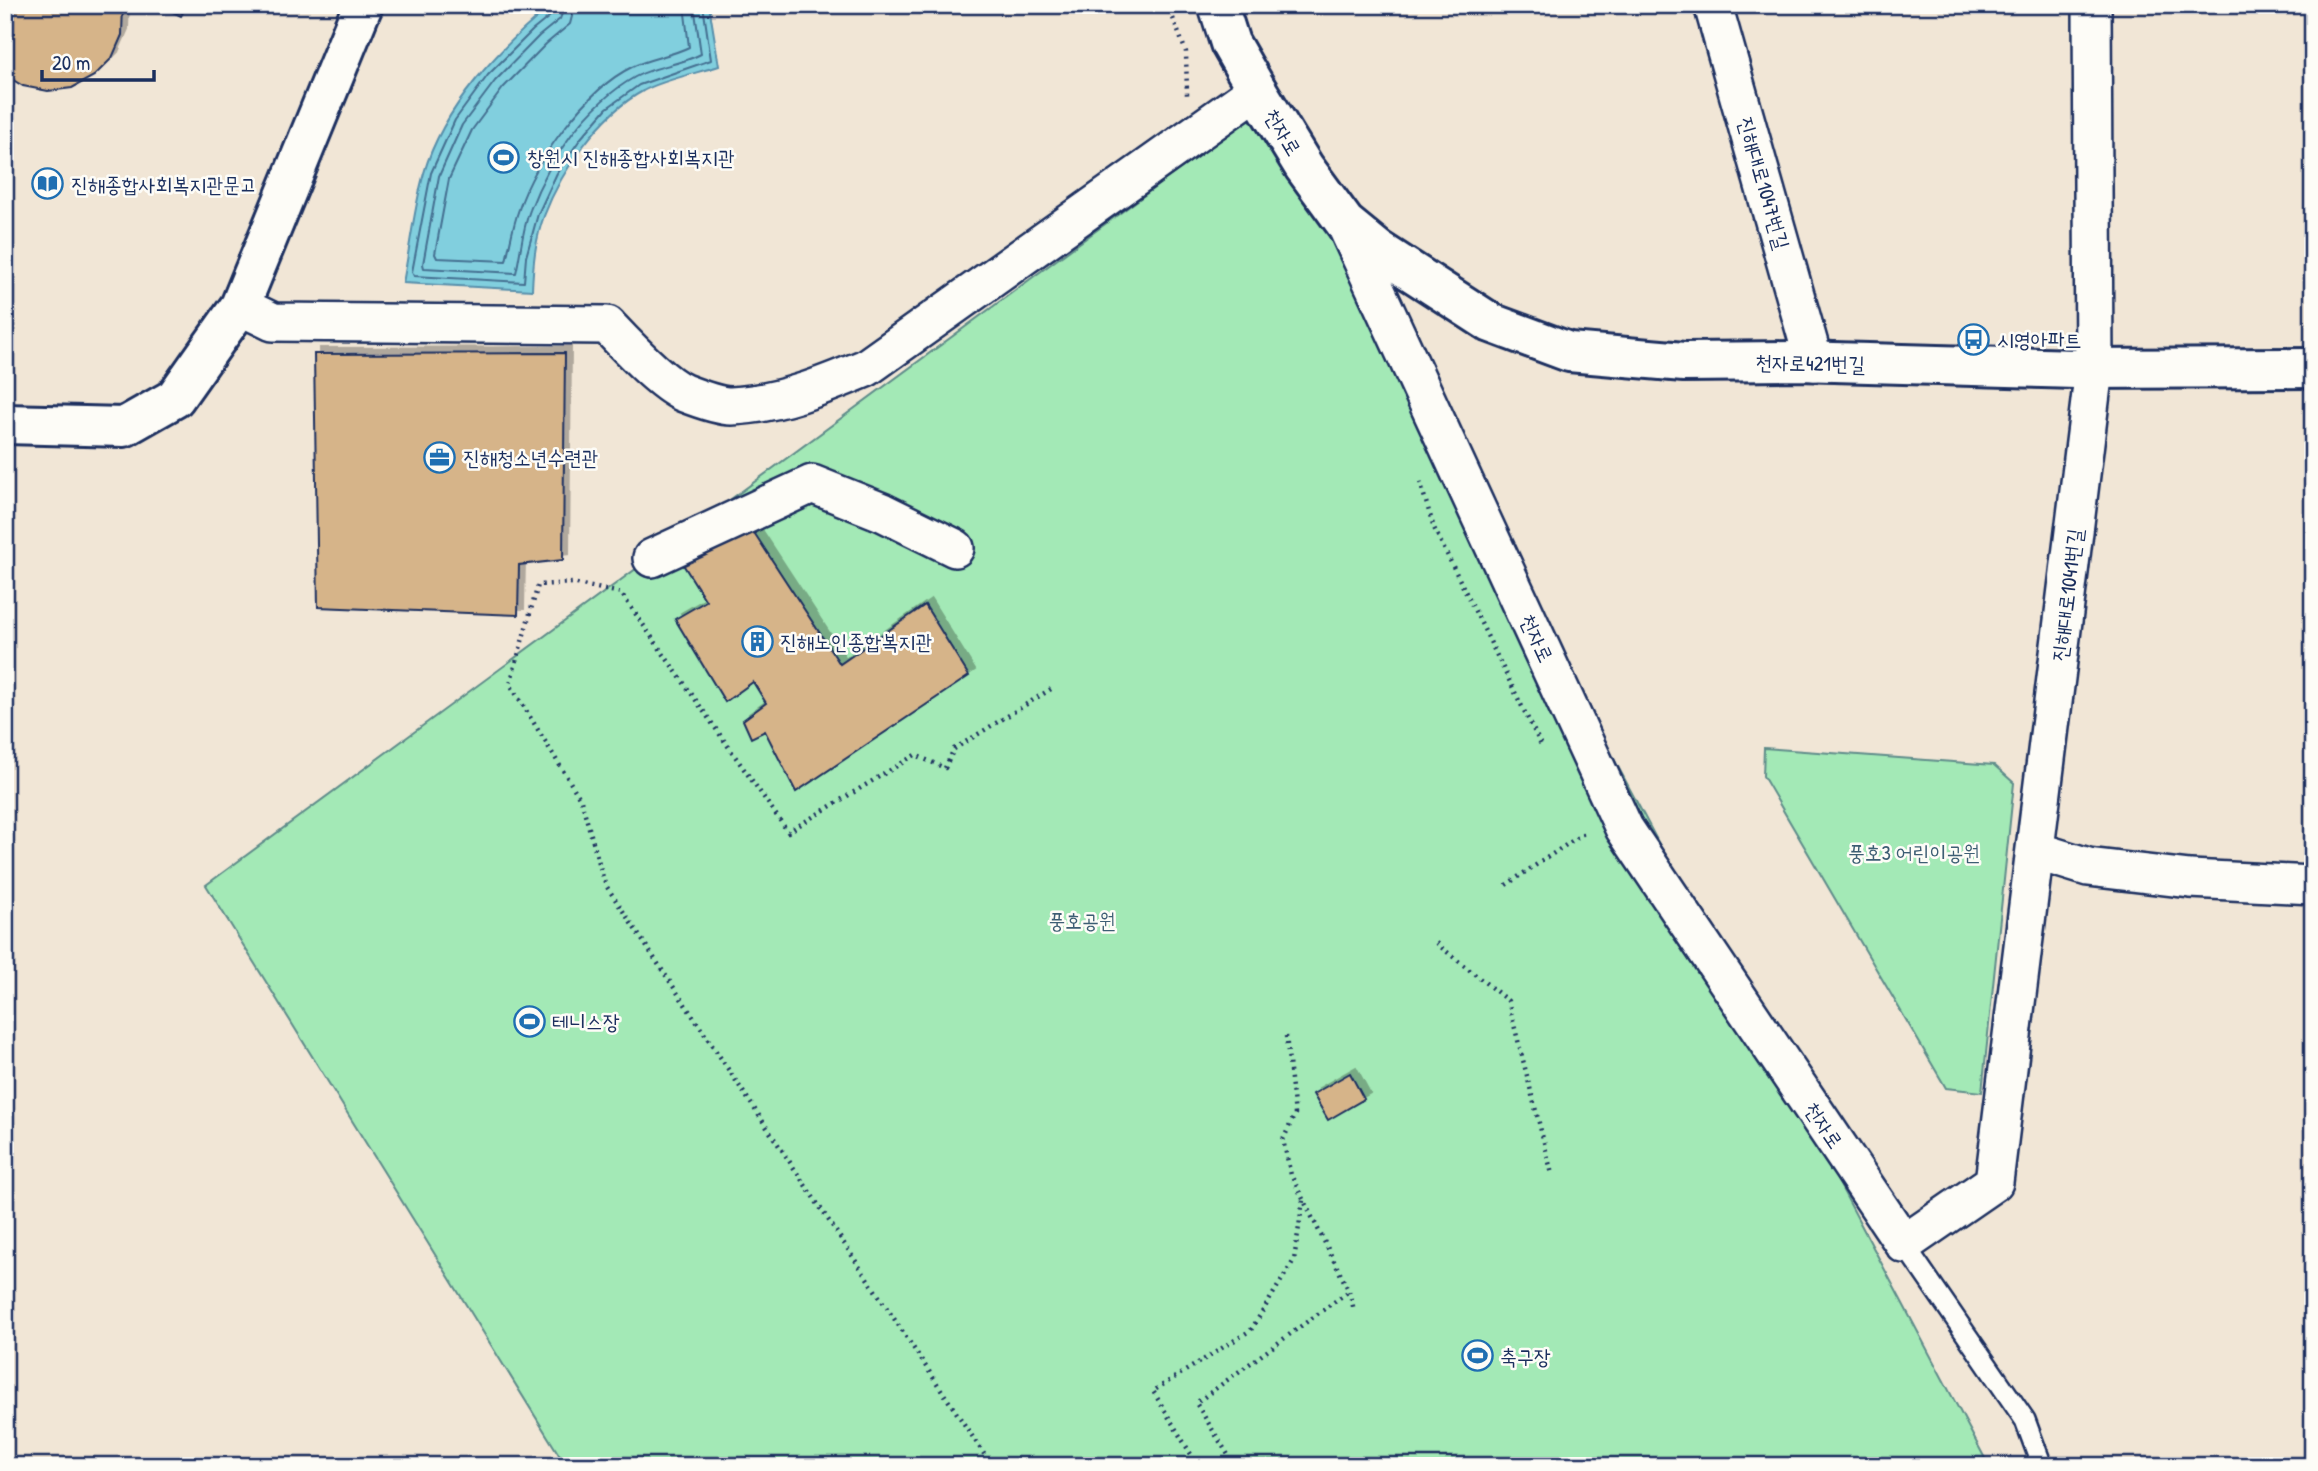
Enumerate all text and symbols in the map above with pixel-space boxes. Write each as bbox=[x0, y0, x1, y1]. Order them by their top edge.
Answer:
scale bar bbox=[42, 38, 154, 82]
text: 20 m bbox=[52, 48, 90, 77]
street label: 천자로 bbox=[1258, 103, 1308, 161]
street label: 진해대로1047번길 bbox=[1731, 113, 1797, 253]
sports icon: 창원시 진해종합사회복지관 bbox=[487, 140, 521, 174]
place label: 창원시 진해종합사회복지관 bbox=[527, 143, 735, 172]
library icon: 진해종합사회복지관문고 bbox=[31, 167, 65, 201]
place label: 진해종합사회복지관문고 bbox=[71, 170, 257, 199]
bus stop icon: 시영아파트 bbox=[1957, 322, 1991, 356]
place label: 시영아파트 bbox=[1997, 325, 2082, 354]
street label: 천자로421번길 bbox=[1755, 348, 1865, 378]
office icon: 진해청소년수련관 bbox=[423, 440, 457, 474]
place label: 진해청소년수련관 bbox=[463, 443, 598, 472]
street label: 진해대로1041번길 bbox=[2044, 527, 2090, 663]
street label: 천자로 bbox=[1513, 609, 1561, 667]
building icon: 진해노인종합복지관 bbox=[740, 624, 774, 658]
place label: 진해노인종합복지관 bbox=[780, 627, 932, 656]
park label: 풍호3 어린이공원 bbox=[1848, 838, 1980, 867]
park label: 풍호공원 bbox=[1048, 906, 1116, 935]
sports icon: 테니스장 bbox=[512, 1004, 546, 1038]
place label: 테니스장 bbox=[552, 1007, 620, 1036]
street label: 천자로 bbox=[1798, 1096, 1850, 1154]
sports icon: 축구장 bbox=[1460, 1339, 1494, 1373]
place label: 축구장 bbox=[1500, 1342, 1551, 1371]

